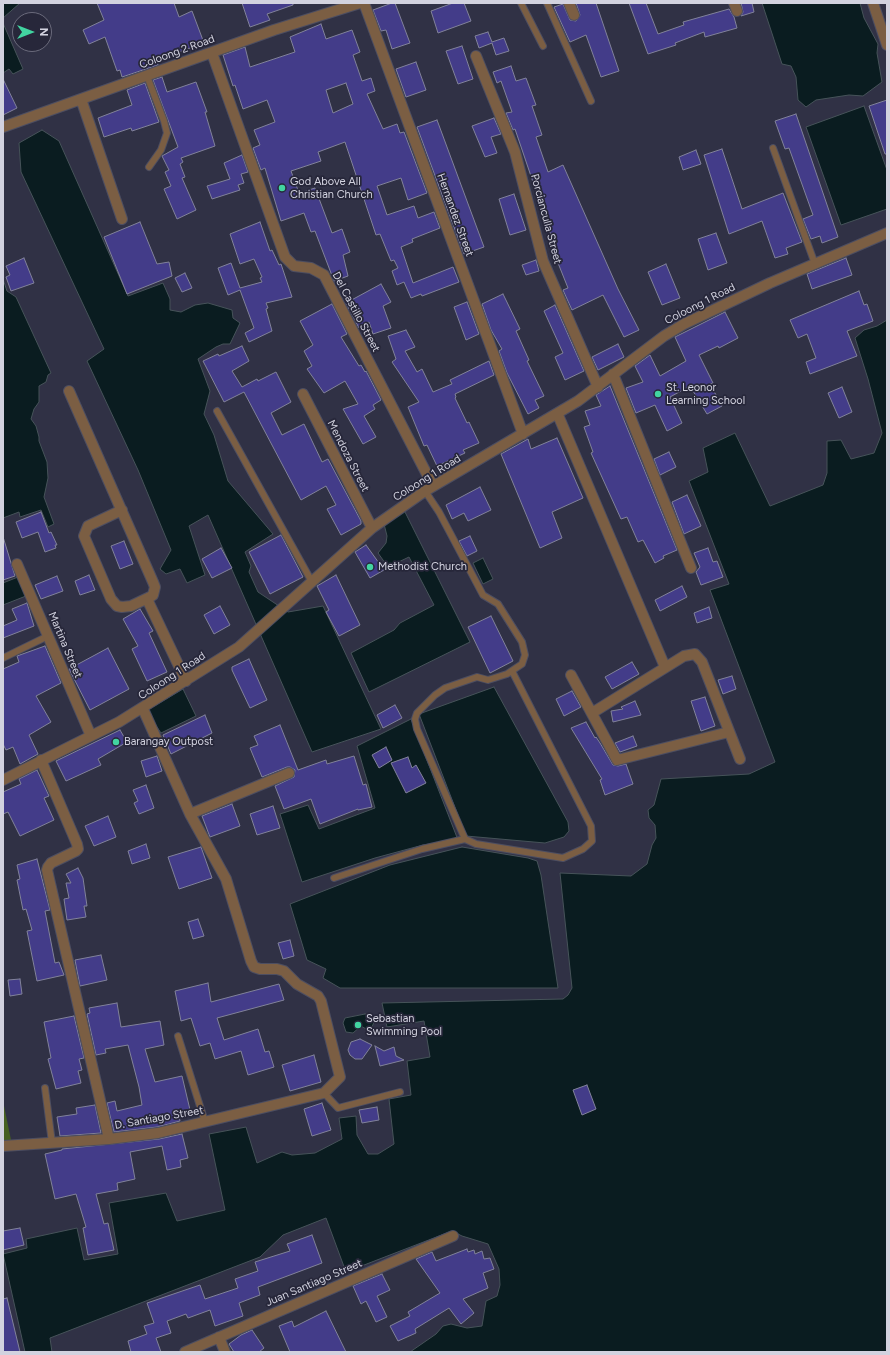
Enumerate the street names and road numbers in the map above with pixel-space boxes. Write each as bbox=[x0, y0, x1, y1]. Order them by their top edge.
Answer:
street label: Coloong 2 Road bbox=[138, 32, 216, 72]
street label: Hernandez Street bbox=[434, 172, 476, 258]
street label: Porcianculla Street bbox=[528, 173, 564, 265]
street label: Del Castillo Street bbox=[329, 270, 383, 354]
street label: Coloong 1 Road bbox=[663, 281, 737, 327]
street label: Mendoza Street bbox=[324, 418, 372, 494]
street label: Coloong 1 Road bbox=[391, 452, 463, 504]
street label: Martina Street bbox=[45, 610, 85, 680]
street label: Coloong 1 Road bbox=[136, 649, 208, 703]
street label: D. Santiago Street bbox=[114, 1104, 204, 1132]
street label: Juan Santiago Street bbox=[264, 1257, 364, 1309]

